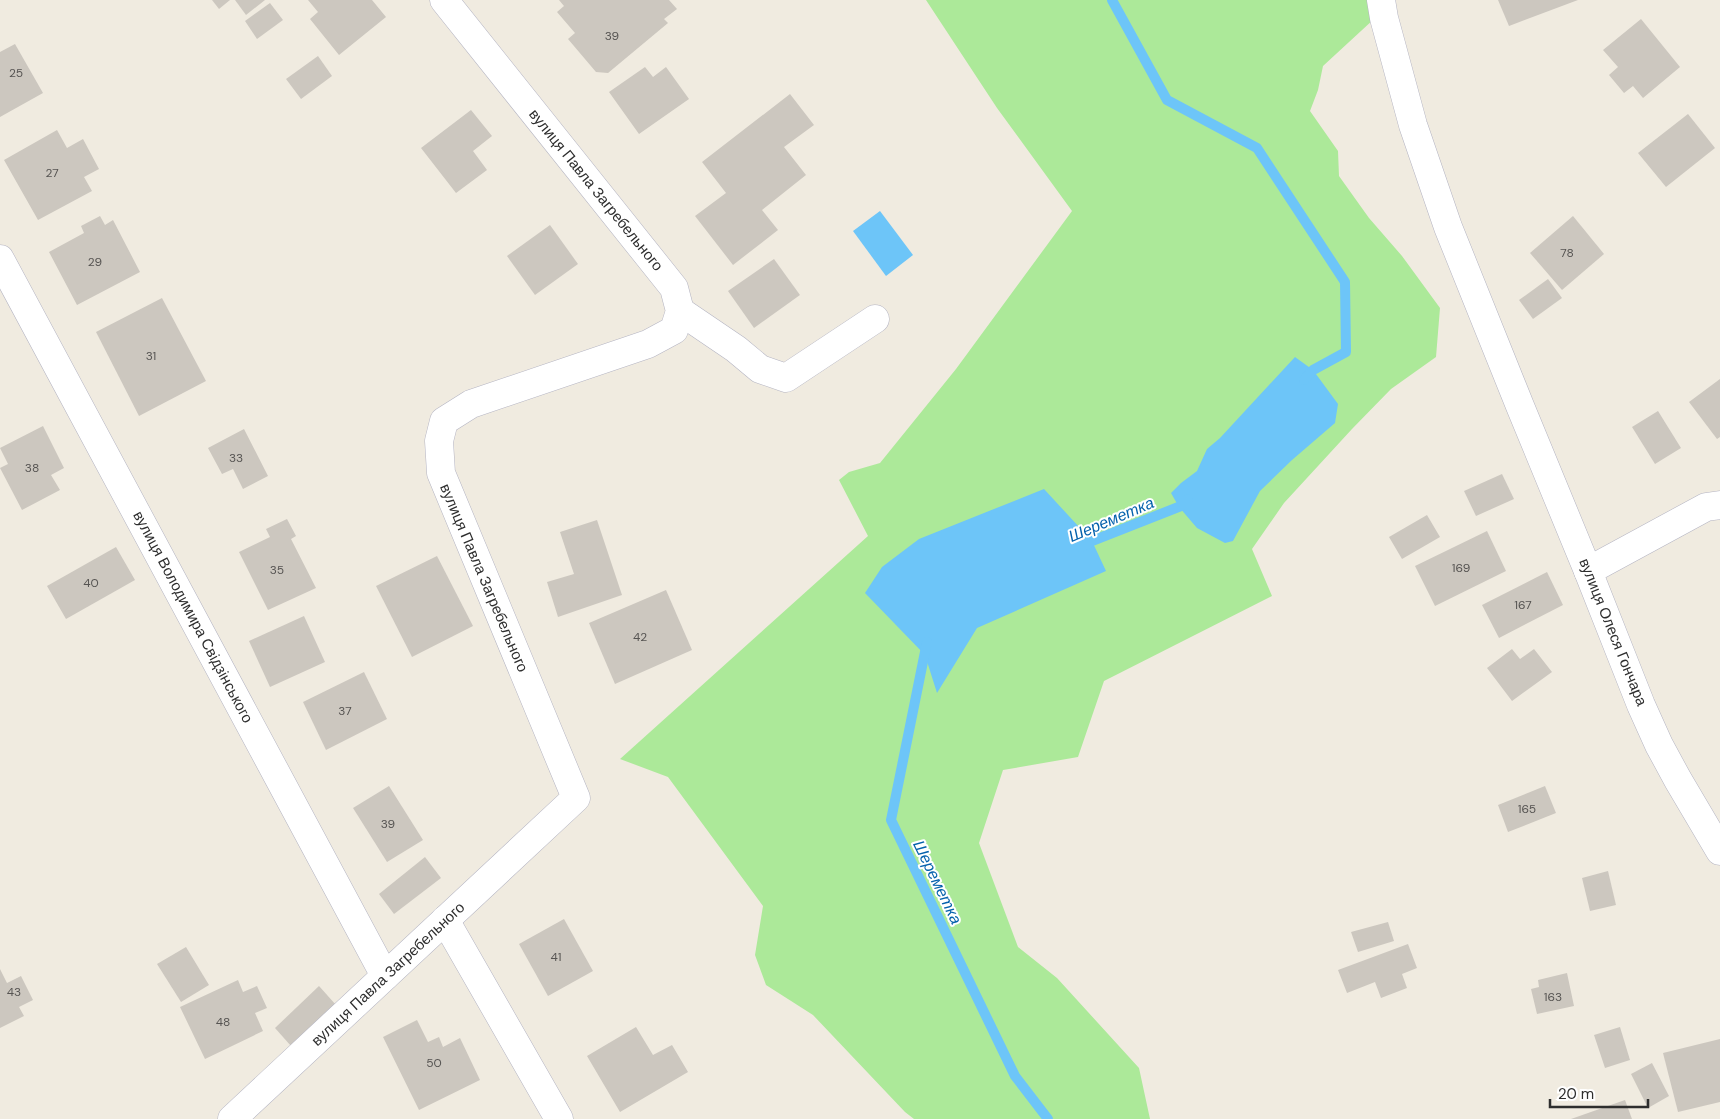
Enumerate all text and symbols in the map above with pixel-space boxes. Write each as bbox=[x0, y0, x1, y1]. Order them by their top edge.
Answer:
house number: 39 bbox=[605, 28, 619, 44]
house number: 25 bbox=[9, 65, 23, 81]
street label: вулиця Павла Загребельного bbox=[524, 105, 668, 275]
house number: 27 bbox=[45, 165, 59, 181]
house number: 78 bbox=[1560, 245, 1574, 261]
house number: 29 bbox=[88, 254, 102, 270]
house number: 31 bbox=[146, 348, 156, 364]
house number: 33 bbox=[229, 450, 243, 466]
house number: 38 bbox=[25, 460, 39, 476]
street label: вулиця Павла Загребельного bbox=[435, 481, 533, 675]
water label: Шереметка bbox=[1065, 492, 1157, 547]
street label: вулиця Володимира Свідзінського bbox=[128, 508, 258, 726]
street label: вулиця Олеся Гончара bbox=[1574, 555, 1652, 709]
house number: 169 bbox=[1452, 560, 1470, 576]
house number: 35 bbox=[270, 562, 284, 578]
house number: 40 bbox=[83, 575, 99, 591]
house number: 167 bbox=[1514, 597, 1532, 613]
house number: 42 bbox=[633, 629, 647, 645]
house number: 37 bbox=[338, 703, 352, 719]
house number: 165 bbox=[1518, 801, 1536, 817]
house number: 39 bbox=[381, 816, 395, 832]
water label: Шереметка bbox=[908, 837, 967, 928]
street label: вулиця Павла Загребельного bbox=[307, 898, 469, 1050]
house number: 41 bbox=[550, 949, 562, 965]
house number: 43 bbox=[7, 984, 21, 1000]
house number: 163 bbox=[1544, 989, 1562, 1005]
house number: 48 bbox=[216, 1014, 230, 1030]
house number: 50 bbox=[426, 1055, 442, 1071]
scale bar bbox=[1550, 1076, 1648, 1108]
text: 20 m bbox=[1558, 1084, 1594, 1104]

